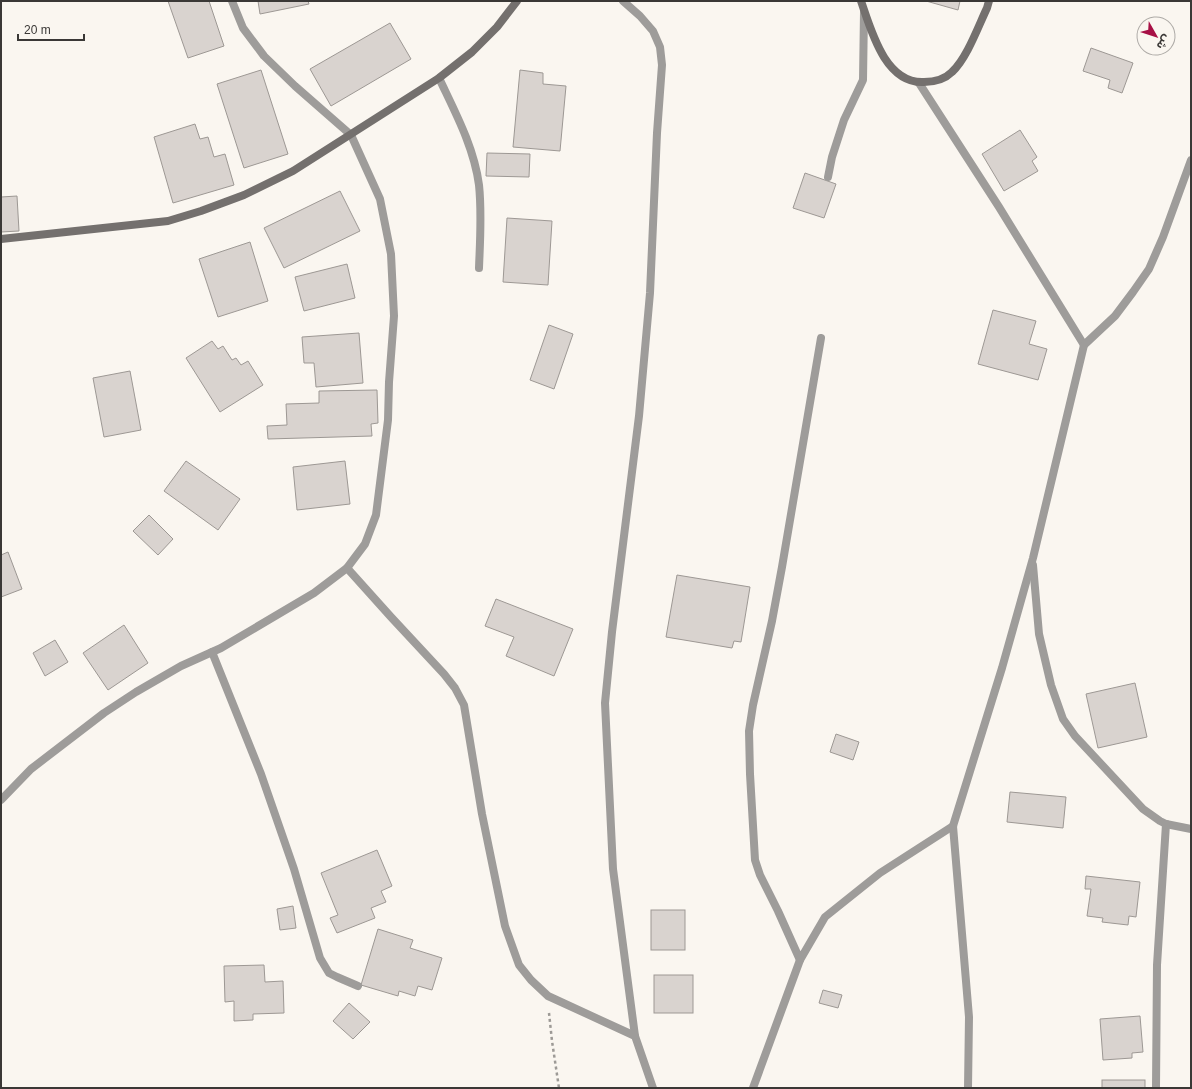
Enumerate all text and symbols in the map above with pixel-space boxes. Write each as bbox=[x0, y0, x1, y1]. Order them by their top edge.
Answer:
scale bar bbox=[18, 16, 84, 42]
north arrow bbox=[1136, 16, 1176, 56]
text: 20 m bbox=[24, 23, 51, 37]
text: ش bbox=[1154, 32, 1173, 52]

